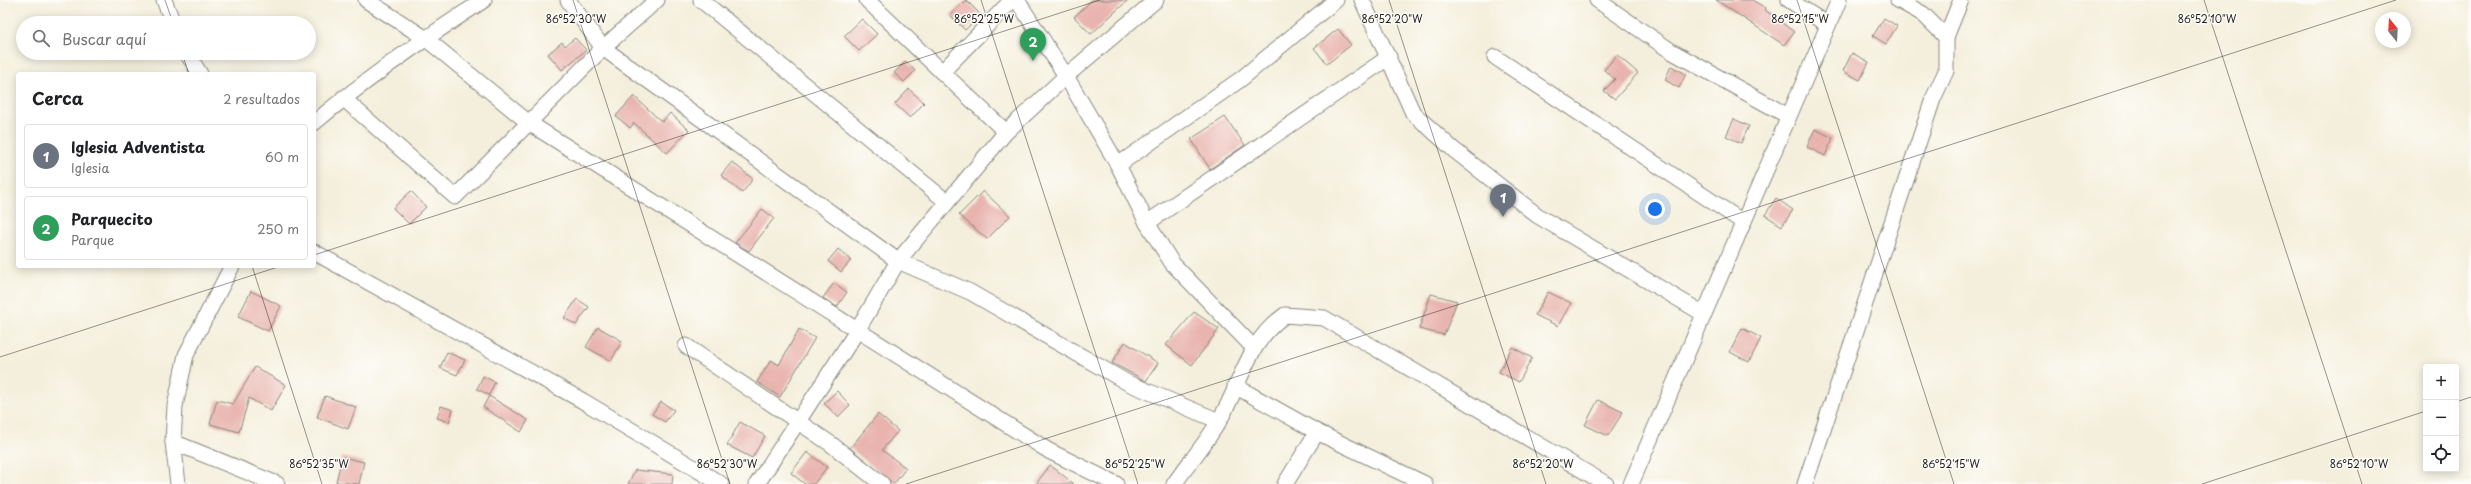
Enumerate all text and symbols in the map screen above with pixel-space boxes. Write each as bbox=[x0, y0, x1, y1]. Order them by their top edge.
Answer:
text: 86°52'30"W bbox=[546, 11, 607, 26]
text: 86°52'25"W bbox=[954, 11, 1015, 26]
text: 86°52'20"W bbox=[1362, 11, 1423, 26]
text: 86°52'15"W bbox=[1771, 11, 1830, 26]
text: 86°52'10"W bbox=[2178, 11, 2237, 26]
north arrow bbox=[2375, 12, 2411, 48]
search box bbox=[16, 16, 316, 60]
icon: search bbox=[30, 27, 52, 49]
text: Buscar aquí bbox=[62, 27, 146, 50]
pin: 2 bbox=[1020, 28, 1046, 61]
text: Cerca bbox=[32, 85, 83, 111]
text: 2 resultados bbox=[223, 89, 300, 108]
text: Iglesia Adventista bbox=[71, 135, 205, 158]
text: 1 bbox=[43, 147, 49, 166]
text: 60 m bbox=[265, 147, 299, 166]
text: Iglesia bbox=[71, 158, 109, 177]
pin: 1 bbox=[1490, 184, 1516, 217]
your location bbox=[1645, 199, 1665, 219]
text: Parquecito bbox=[71, 207, 152, 230]
text: 2 bbox=[41, 219, 51, 238]
text: 250 m bbox=[257, 219, 299, 238]
text: Parque bbox=[71, 230, 114, 249]
map controls bbox=[2423, 364, 2459, 472]
button: + bbox=[2423, 364, 2459, 400]
button: − bbox=[2423, 400, 2459, 436]
button: locate bbox=[2423, 436, 2459, 472]
text: 86°52'35"W bbox=[289, 456, 349, 471]
text: 86°52'30"W bbox=[697, 456, 758, 471]
text: 86°52'25"W bbox=[1105, 456, 1166, 471]
text: 86°52'20"W bbox=[1513, 456, 1574, 471]
text: 86°52'15"W bbox=[1922, 456, 1981, 471]
text: 86°52'10"W bbox=[2330, 456, 2389, 471]

